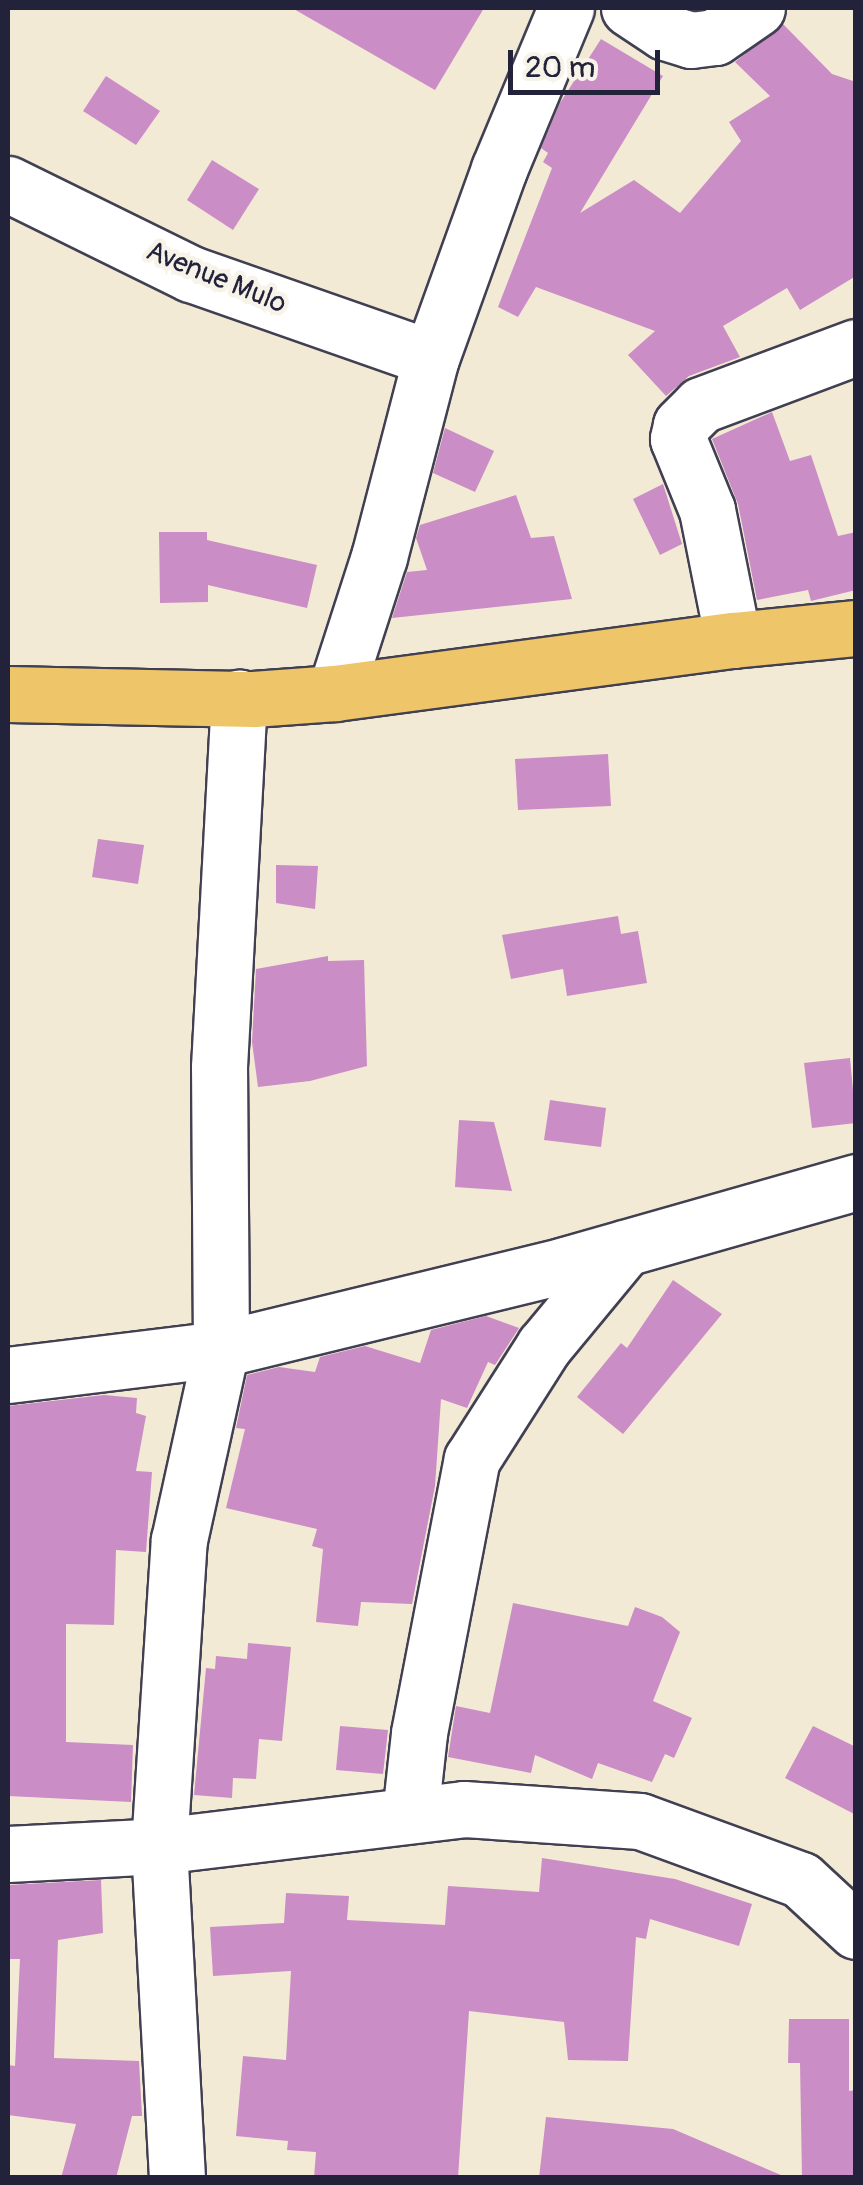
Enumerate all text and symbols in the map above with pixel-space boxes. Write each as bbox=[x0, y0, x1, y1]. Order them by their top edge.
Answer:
scale bar bbox=[513, 30, 666, 92]
text: 20 m bbox=[525, 49, 595, 86]
street label: Avenue Mulo bbox=[141, 235, 291, 321]

